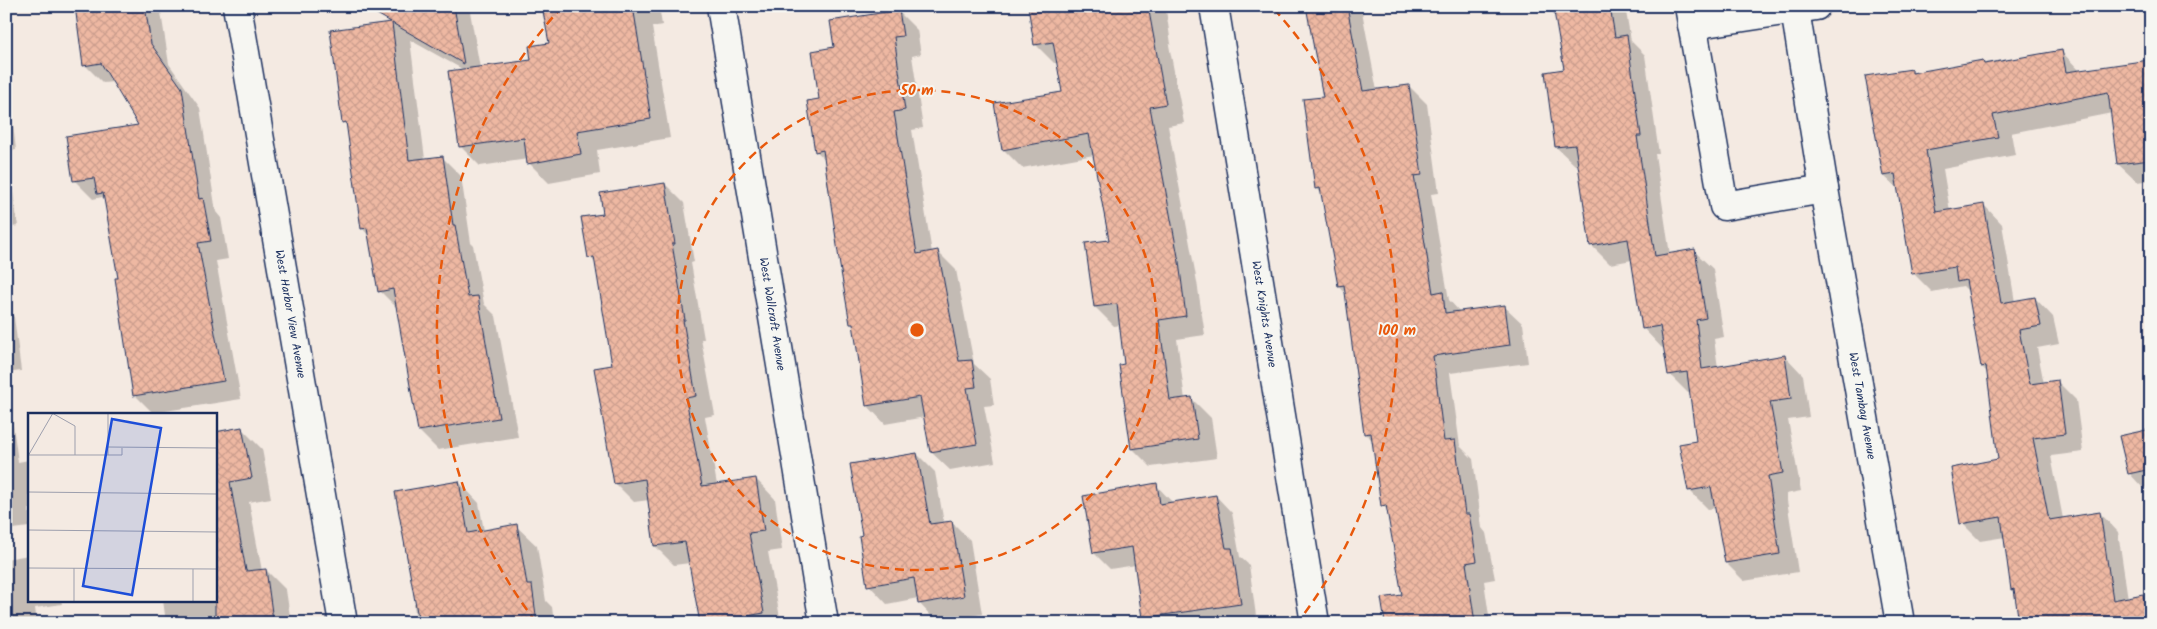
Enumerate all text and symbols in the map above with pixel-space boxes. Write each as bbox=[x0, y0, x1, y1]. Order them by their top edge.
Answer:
text: 50 m bbox=[899, 79, 934, 103]
street label: West Harbor View Avenue bbox=[269, 248, 311, 380]
street label: West Wallcraft Avenue bbox=[754, 256, 790, 373]
street label: West Knights Avenue bbox=[1246, 259, 1282, 369]
text: 100 m bbox=[1378, 319, 1416, 343]
centre of rings bbox=[908, 321, 926, 339]
street label: West Tambay Avenue bbox=[1843, 351, 1881, 462]
inset map bbox=[28, 413, 216, 602]

